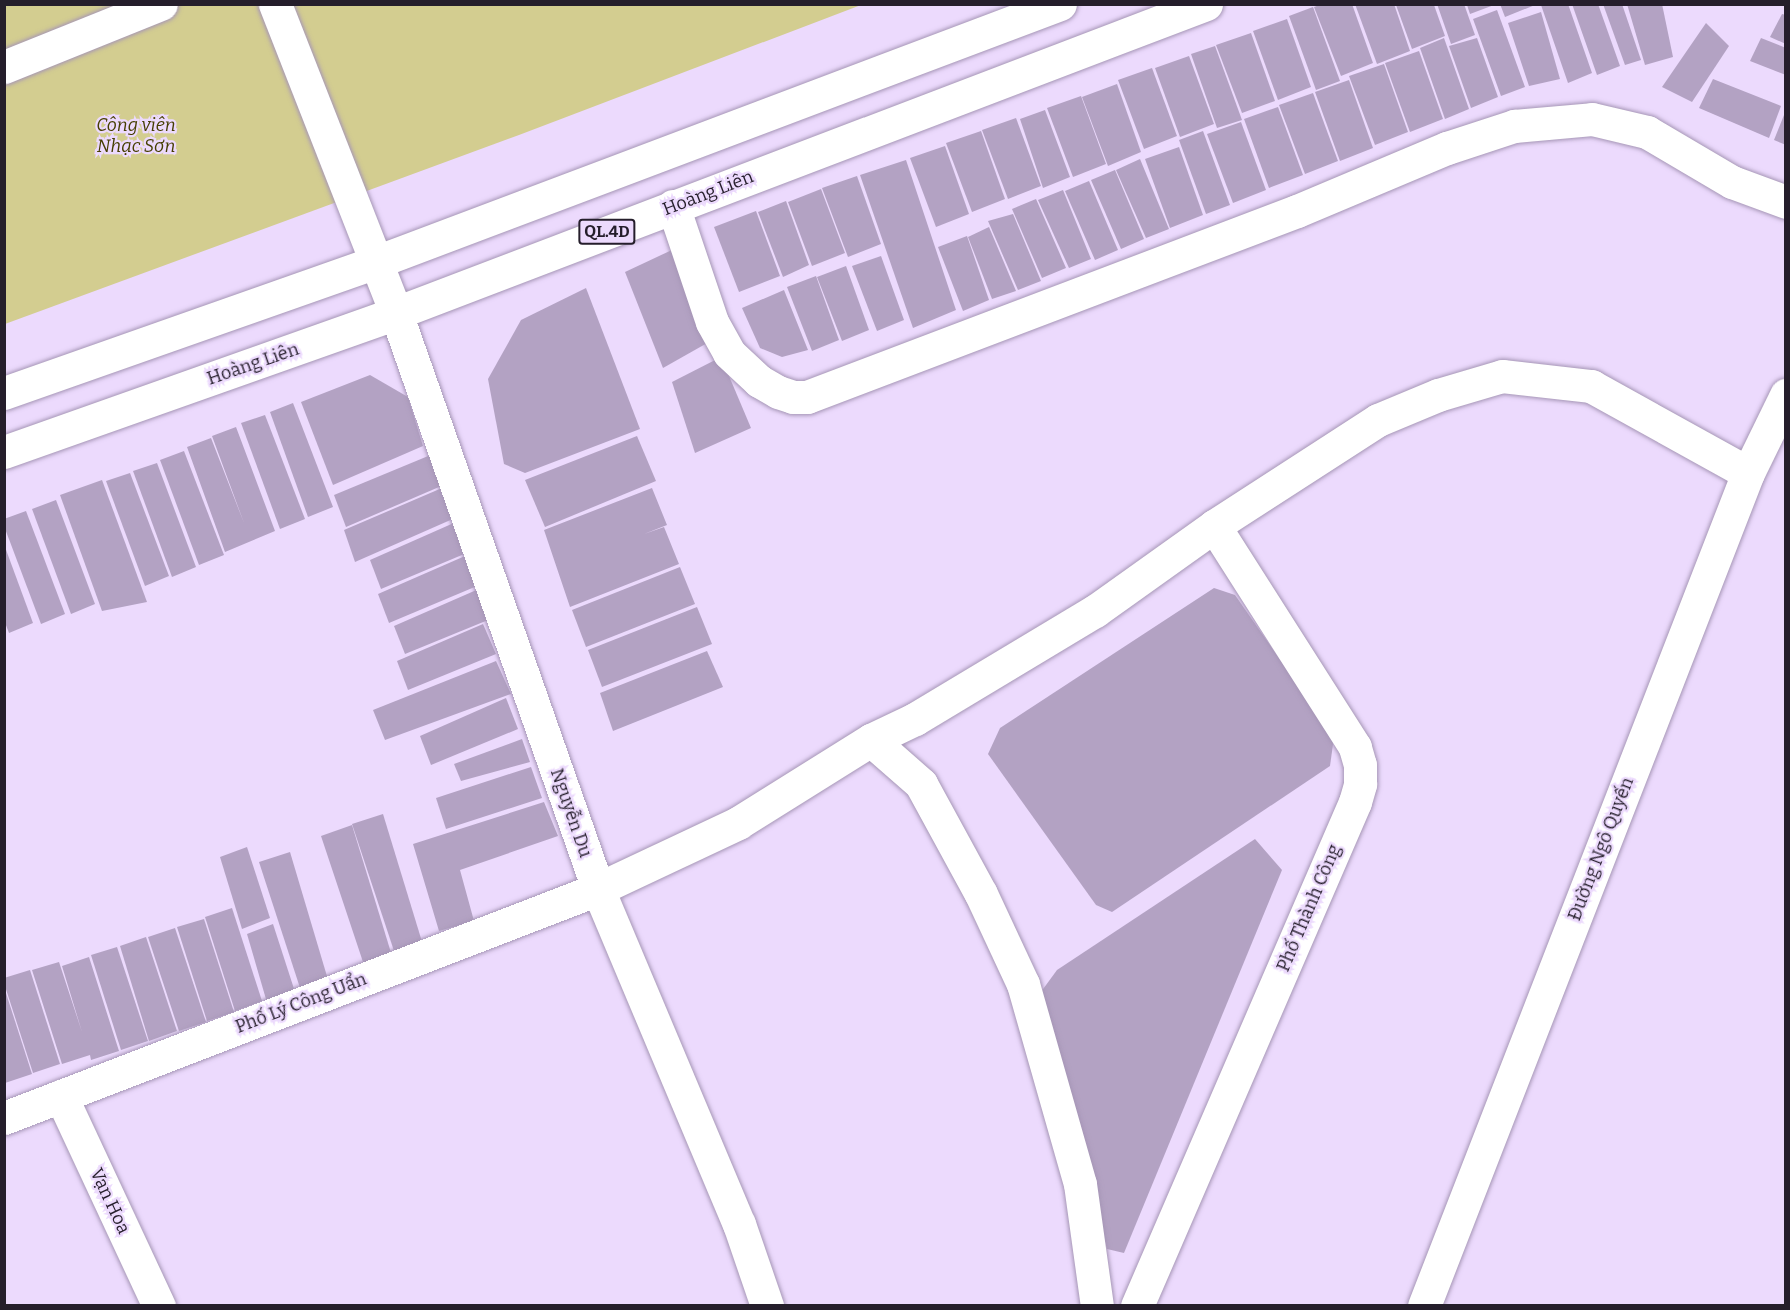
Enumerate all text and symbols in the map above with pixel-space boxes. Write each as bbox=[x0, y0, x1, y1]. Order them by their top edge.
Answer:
park label: Công viên Nhạc Sơn bbox=[96, 115, 176, 158]
street label: Hoàng Liên bbox=[660, 166, 756, 220]
road number: QL.4D bbox=[577, 219, 637, 245]
street label: Hoàng Liên bbox=[204, 338, 302, 390]
street label: Nguyễn Du bbox=[546, 766, 596, 860]
street label: Đường Ngô Quyến bbox=[1564, 774, 1638, 924]
street label: Phố Thành Công bbox=[1272, 841, 1346, 975]
street label: Phố Lý Công Uẩn bbox=[232, 968, 370, 1038]
street label: Vạn Hoa bbox=[85, 1165, 135, 1237]

